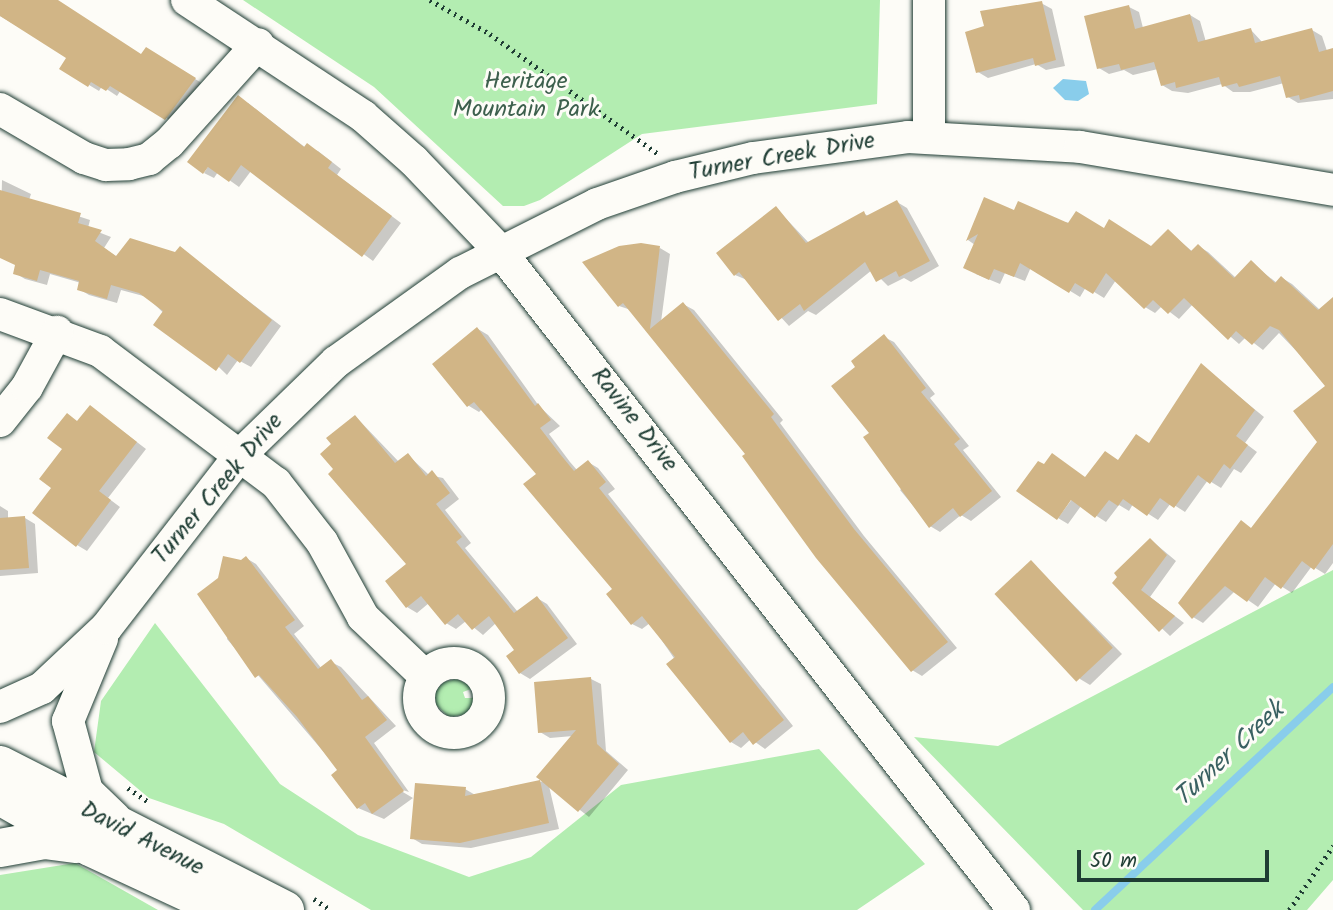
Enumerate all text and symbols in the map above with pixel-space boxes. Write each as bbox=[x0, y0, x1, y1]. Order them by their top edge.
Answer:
park label: Heritage Mountain Park bbox=[453, 68, 599, 124]
street label: Turner Creek Drive bbox=[687, 126, 877, 188]
street label: Ravine Drive bbox=[584, 362, 684, 478]
street label: Turner Creek Drive bbox=[146, 408, 290, 570]
water label: Turner Creek bbox=[1168, 696, 1292, 814]
street label: David Avenue bbox=[75, 796, 209, 882]
scale bar bbox=[1081, 836, 1274, 880]
text: 50 m bbox=[1090, 845, 1137, 878]

